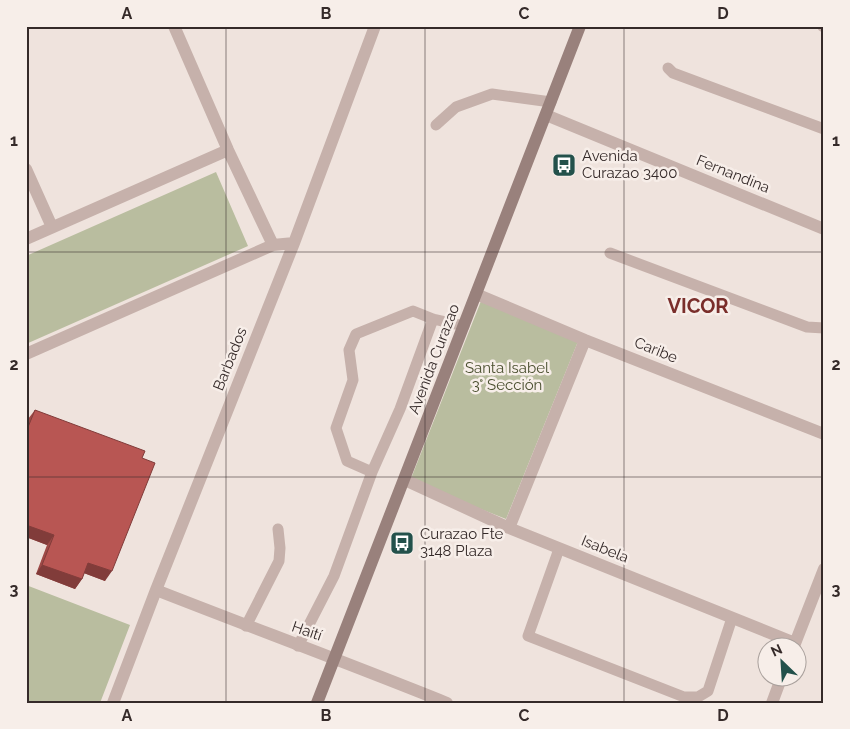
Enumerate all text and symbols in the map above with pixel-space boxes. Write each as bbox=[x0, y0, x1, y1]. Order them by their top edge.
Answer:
text: A bbox=[122, 4, 133, 23]
text: B bbox=[321, 4, 332, 23]
text: C bbox=[519, 4, 530, 23]
text: D bbox=[717, 4, 729, 23]
text: 1 bbox=[10, 131, 18, 150]
text: 1 bbox=[832, 131, 840, 150]
place label: Avenida Curazao 3400 bbox=[582, 147, 677, 182]
street label: Fernandina bbox=[694, 151, 772, 197]
bus stop icon: Avenida Curazao 3400 bbox=[551, 152, 577, 178]
district label: VICOR bbox=[667, 294, 729, 318]
street label: Avenida Curazao bbox=[405, 301, 463, 417]
street label: Barbados bbox=[209, 325, 251, 393]
street label: Caribe bbox=[632, 333, 680, 367]
text: 2 bbox=[9, 355, 19, 374]
text: 2 bbox=[831, 355, 841, 374]
park label: Santa Isabel 3° Sección bbox=[465, 359, 550, 394]
place label: Curazao Fte 3148 Plaza bbox=[420, 525, 504, 560]
bus stop icon: Curazao Fte 3148 Plaza bbox=[389, 530, 415, 556]
street label: Isabela bbox=[579, 531, 631, 567]
text: 3 bbox=[10, 580, 19, 599]
text: 3 bbox=[832, 580, 841, 599]
street label: Haití bbox=[290, 617, 325, 645]
north arrow bbox=[758, 636, 808, 686]
text: N bbox=[768, 641, 785, 660]
text: A bbox=[122, 706, 133, 725]
text: B bbox=[321, 706, 332, 725]
text: C bbox=[519, 706, 530, 725]
text: D bbox=[717, 706, 729, 725]

